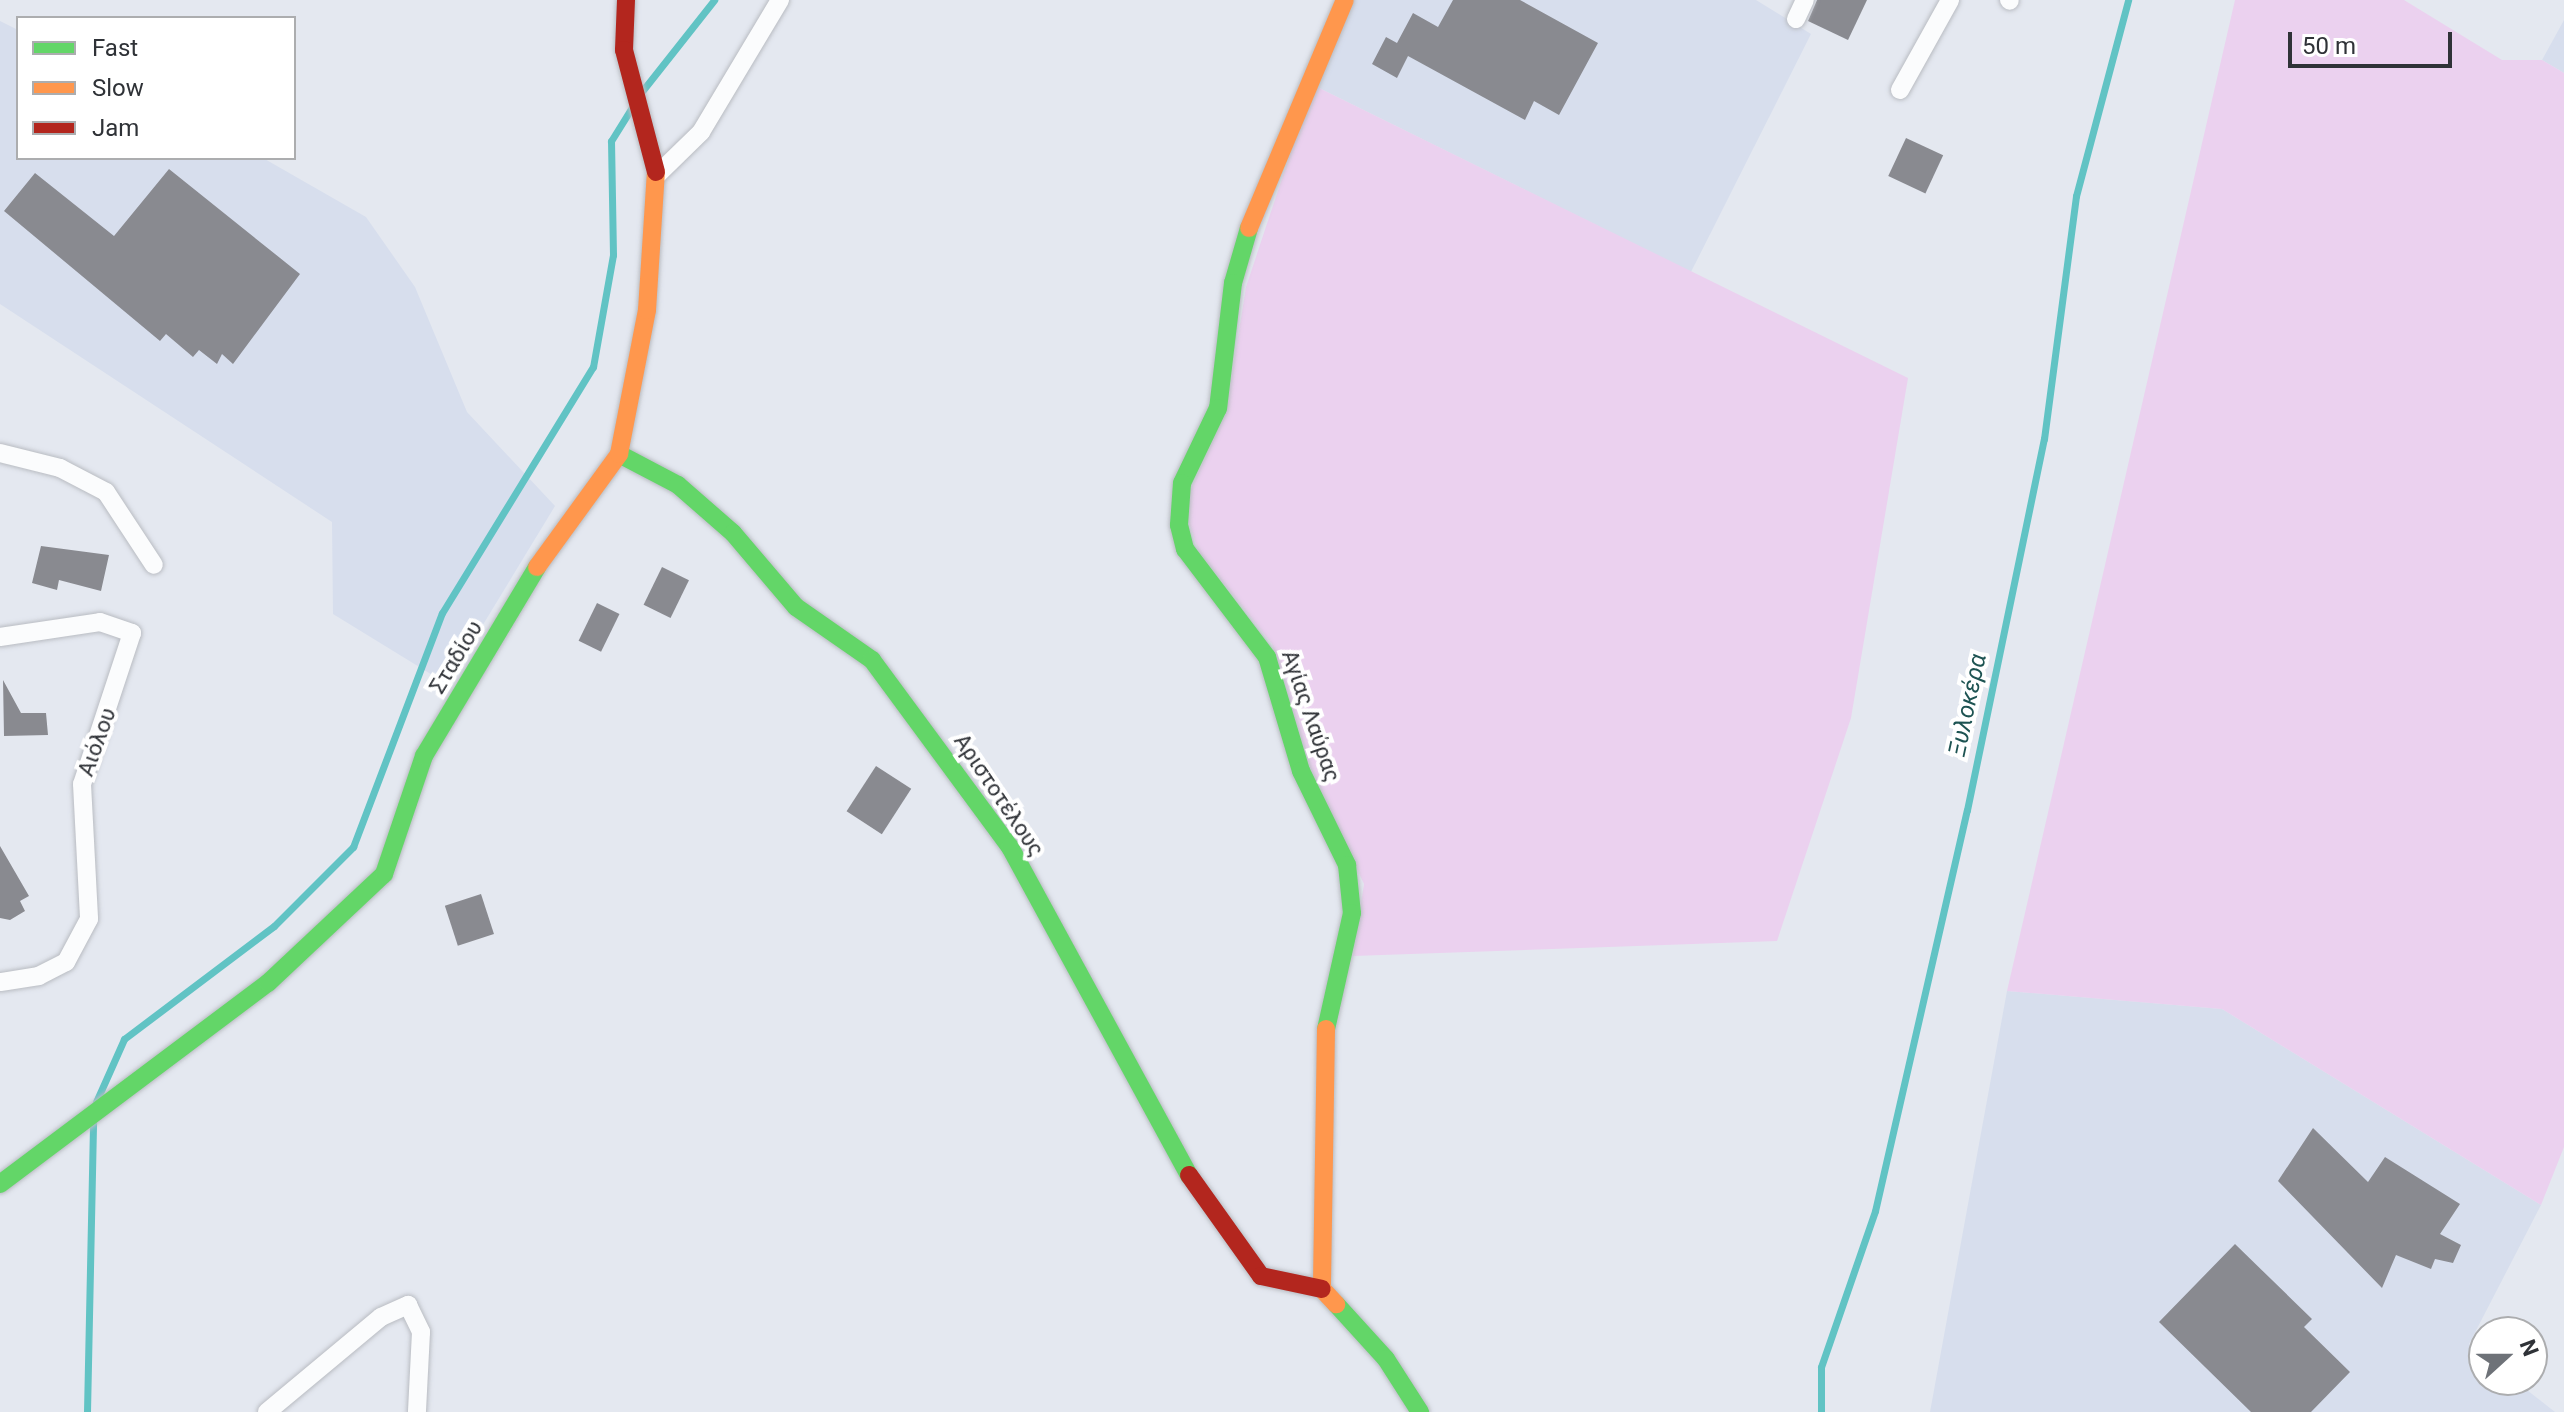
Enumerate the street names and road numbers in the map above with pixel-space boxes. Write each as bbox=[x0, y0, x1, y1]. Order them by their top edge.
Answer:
street label: Σταδίου bbox=[424, 616, 488, 698]
street label: Αγίας Λαύρας bbox=[1276, 647, 1346, 785]
street label: Αιόλου bbox=[72, 704, 122, 780]
street label: Αριστοτέλους bbox=[948, 729, 1050, 861]

